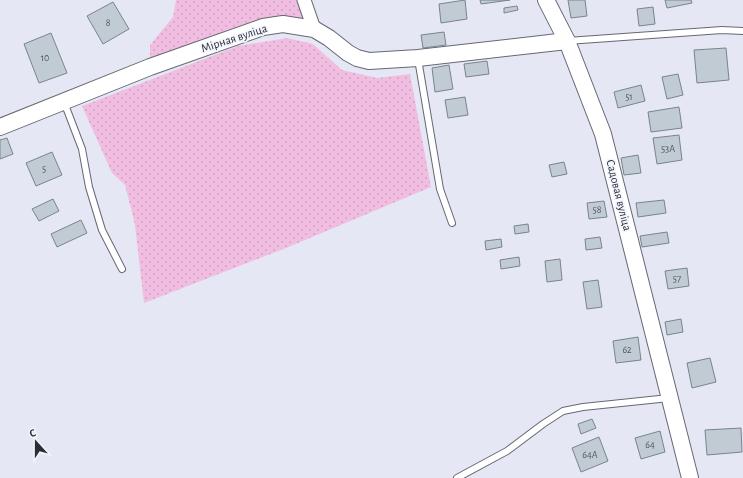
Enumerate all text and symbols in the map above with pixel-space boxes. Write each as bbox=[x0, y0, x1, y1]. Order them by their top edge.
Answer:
house number: 8 bbox=[106, 18, 111, 28]
street label: Мірная вуліца bbox=[200, 22, 269, 55]
house number: 10 bbox=[41, 53, 49, 63]
house number: 51 bbox=[625, 92, 633, 102]
house number: 53А bbox=[661, 144, 675, 154]
street label: Садовая вуліца bbox=[603, 158, 634, 233]
house number: 5 bbox=[42, 164, 46, 174]
house number: 58 bbox=[593, 205, 602, 215]
house number: 57 bbox=[673, 274, 681, 284]
house number: 62 bbox=[622, 345, 632, 355]
north arrow bbox=[16, 422, 56, 462]
text: С bbox=[28, 427, 37, 439]
house number: 64 bbox=[645, 440, 655, 450]
house number: 64А bbox=[582, 450, 598, 460]

